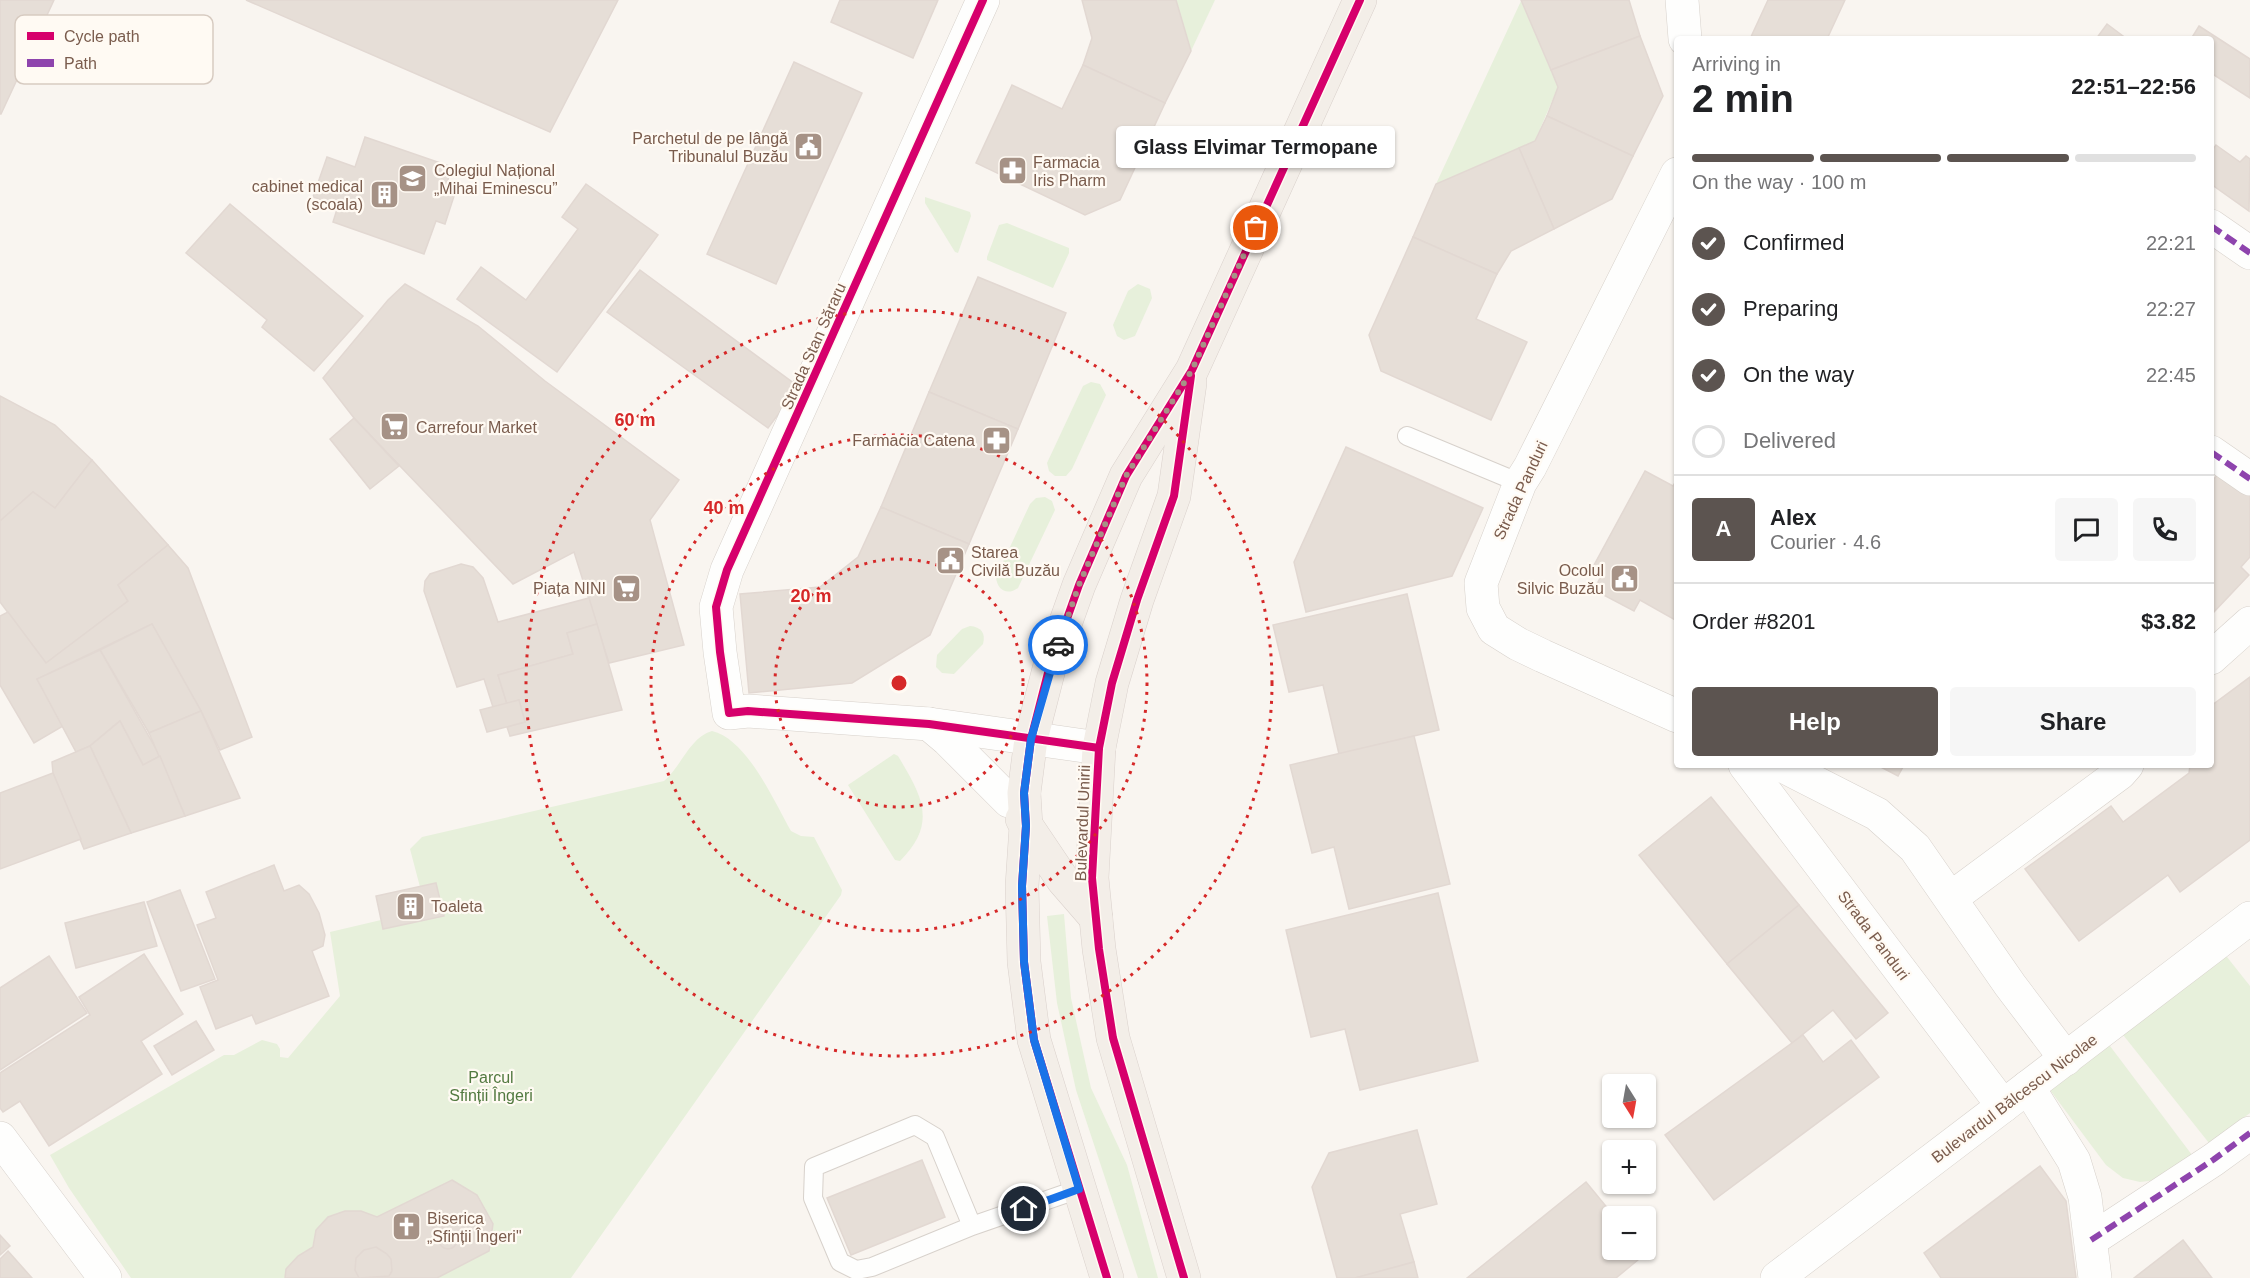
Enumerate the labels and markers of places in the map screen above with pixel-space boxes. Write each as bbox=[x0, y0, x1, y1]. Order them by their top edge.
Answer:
callout: Glass Elvimar Termopane bbox=[1116, 126, 1396, 168]
place label: Parchetul de pe lângă Tribunalul Buzău bbox=[632, 130, 788, 165]
public building icon: Parchetul de pe lângă Tribunalul Buzău bbox=[793, 131, 825, 163]
place label: Farmacia Iris Pharm bbox=[1033, 154, 1106, 189]
pharmacy icon: Farmacia Iris Pharm bbox=[996, 155, 1028, 187]
place label: Colegiul Național „Mihai Eminescu” bbox=[434, 162, 558, 197]
school or university icon: Colegiul Național „Mihai Eminescu” bbox=[397, 163, 429, 195]
place label: cabinet medical (scoala) bbox=[252, 178, 363, 213]
building icon: cabinet medical (scoala) bbox=[368, 179, 400, 211]
pin bbox=[1230, 202, 1281, 253]
supermarket icon: Carrefour Market bbox=[379, 411, 411, 443]
place label: Carrefour Market bbox=[416, 419, 537, 436]
pharmacy icon: Farmacia Catena bbox=[980, 424, 1012, 456]
place label: Farmacia Catena bbox=[852, 432, 975, 449]
place label: Starea Civilă Buzău bbox=[971, 544, 1060, 579]
public building icon: Starea Civilă Buzău bbox=[934, 545, 966, 577]
place label: Ocolul Silvic Buzău bbox=[1517, 562, 1604, 597]
public building icon: Ocolul Silvic Buzău bbox=[1609, 563, 1641, 595]
supermarket icon: Piața NINI bbox=[611, 572, 643, 604]
place label: Piața NINI bbox=[533, 580, 606, 597]
centre of rings bbox=[889, 673, 909, 693]
building icon: Toaleta bbox=[394, 890, 426, 922]
place label: Toaleta bbox=[431, 898, 483, 915]
pin bbox=[998, 1183, 1049, 1234]
place label: Biserica „Sfinții Îngeri" bbox=[427, 1210, 522, 1245]
church icon: Biserica „Sfinții Îngeri" bbox=[390, 1211, 422, 1243]

